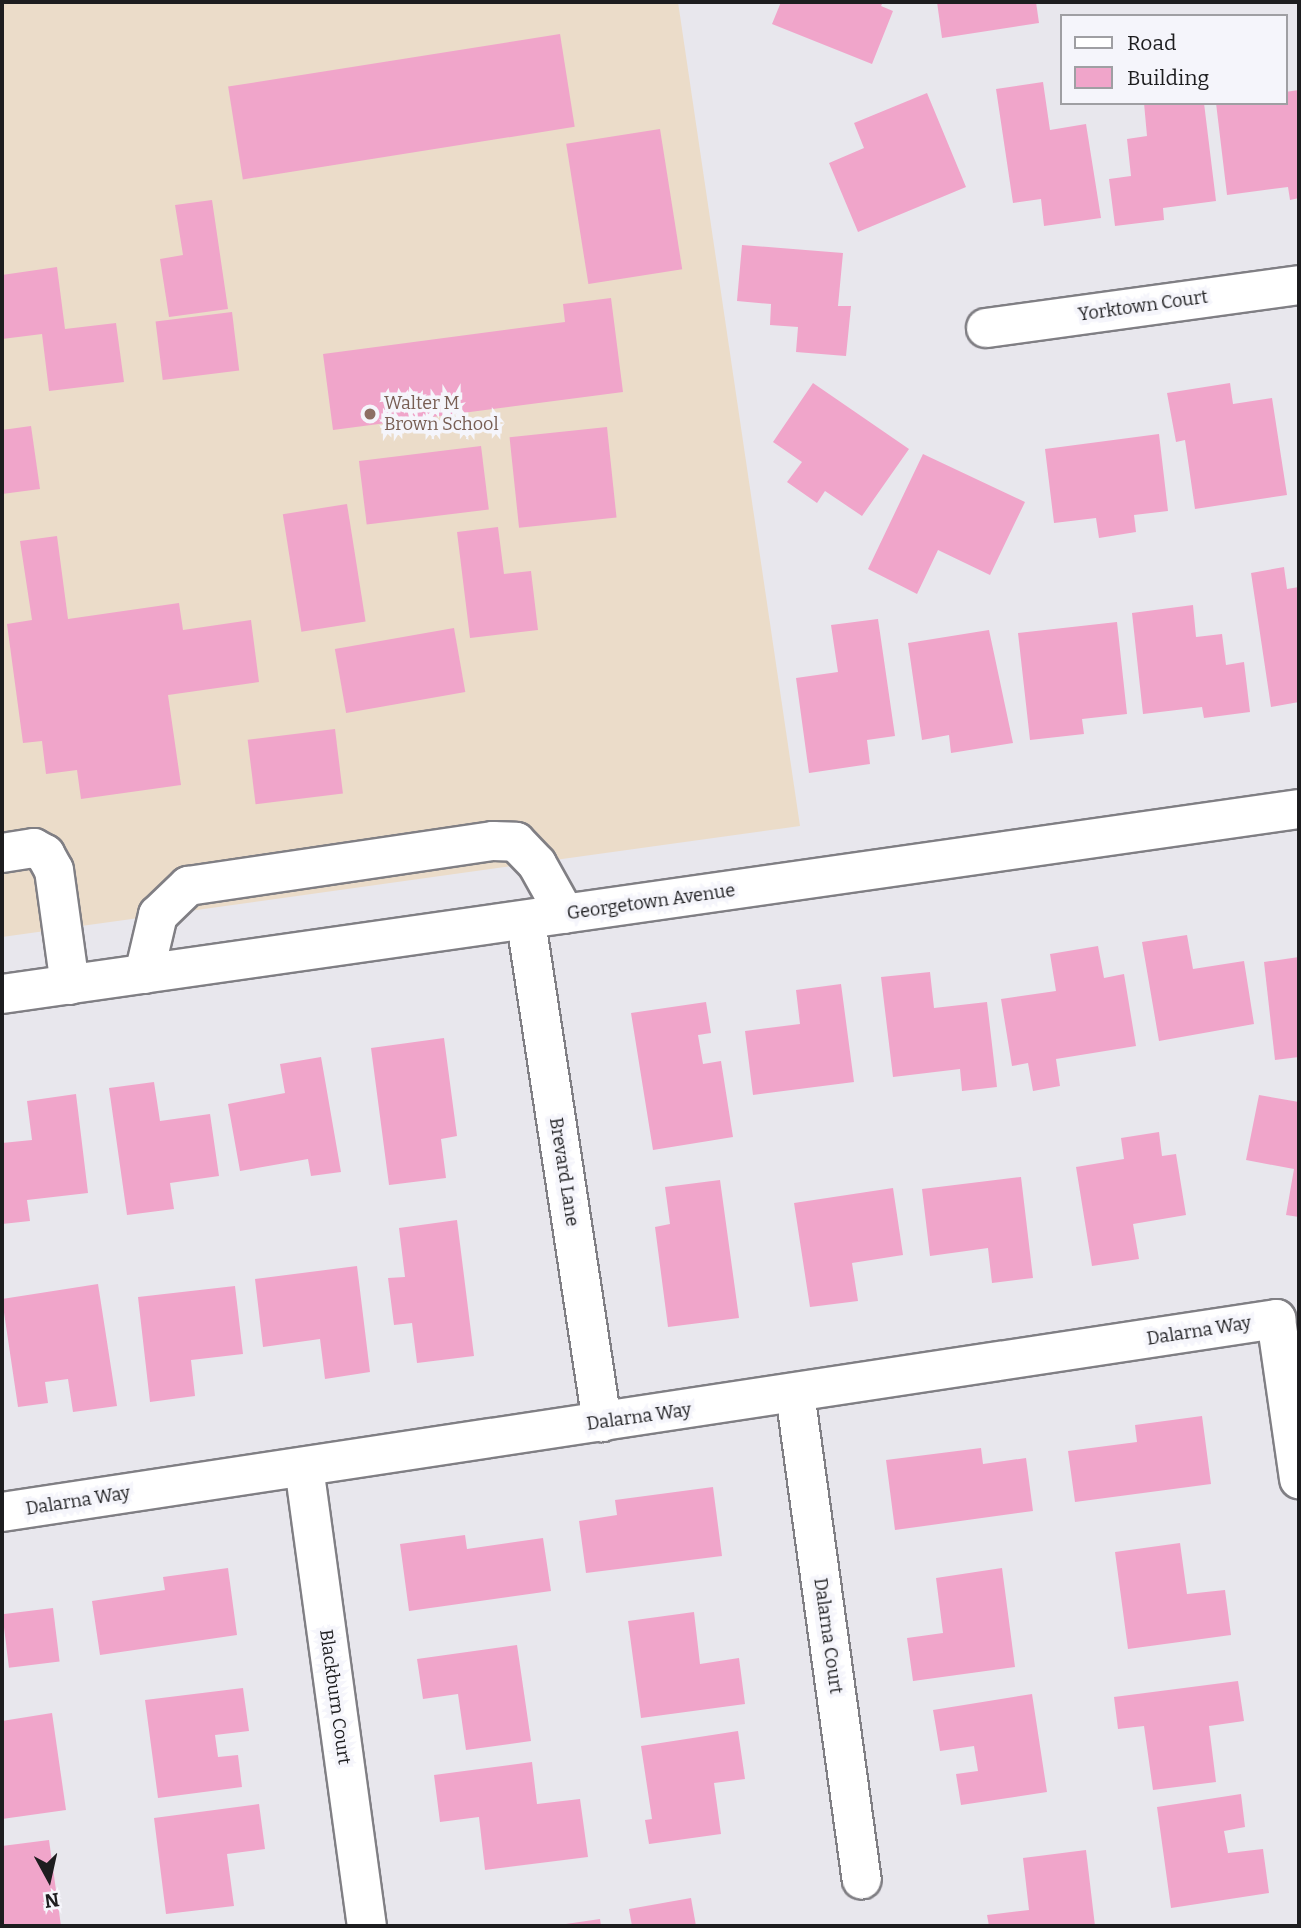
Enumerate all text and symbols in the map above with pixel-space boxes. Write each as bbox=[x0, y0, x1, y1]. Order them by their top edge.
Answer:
legend bbox=[1060, 14, 1287, 105]
text: Road bbox=[1127, 30, 1176, 56]
text: Building bbox=[1127, 65, 1209, 91]
street label: Yorktown Court bbox=[1077, 286, 1209, 326]
place label: Walter M Brown School bbox=[384, 393, 499, 436]
marker: Walter M Brown School bbox=[362, 406, 378, 422]
street label: Georgetown Avenue bbox=[566, 880, 736, 924]
street label: Brevard Lane bbox=[545, 1116, 583, 1228]
street label: Dalarna Way bbox=[1145, 1312, 1253, 1350]
street label: Dalarna Way bbox=[585, 1399, 693, 1435]
street label: Dalarna Way bbox=[24, 1482, 132, 1520]
street label: Dalarna Court bbox=[809, 1577, 847, 1695]
street label: Blackburn Court bbox=[315, 1628, 355, 1766]
north arrow bbox=[14, 1844, 84, 1914]
text: N bbox=[43, 1888, 61, 1913]

